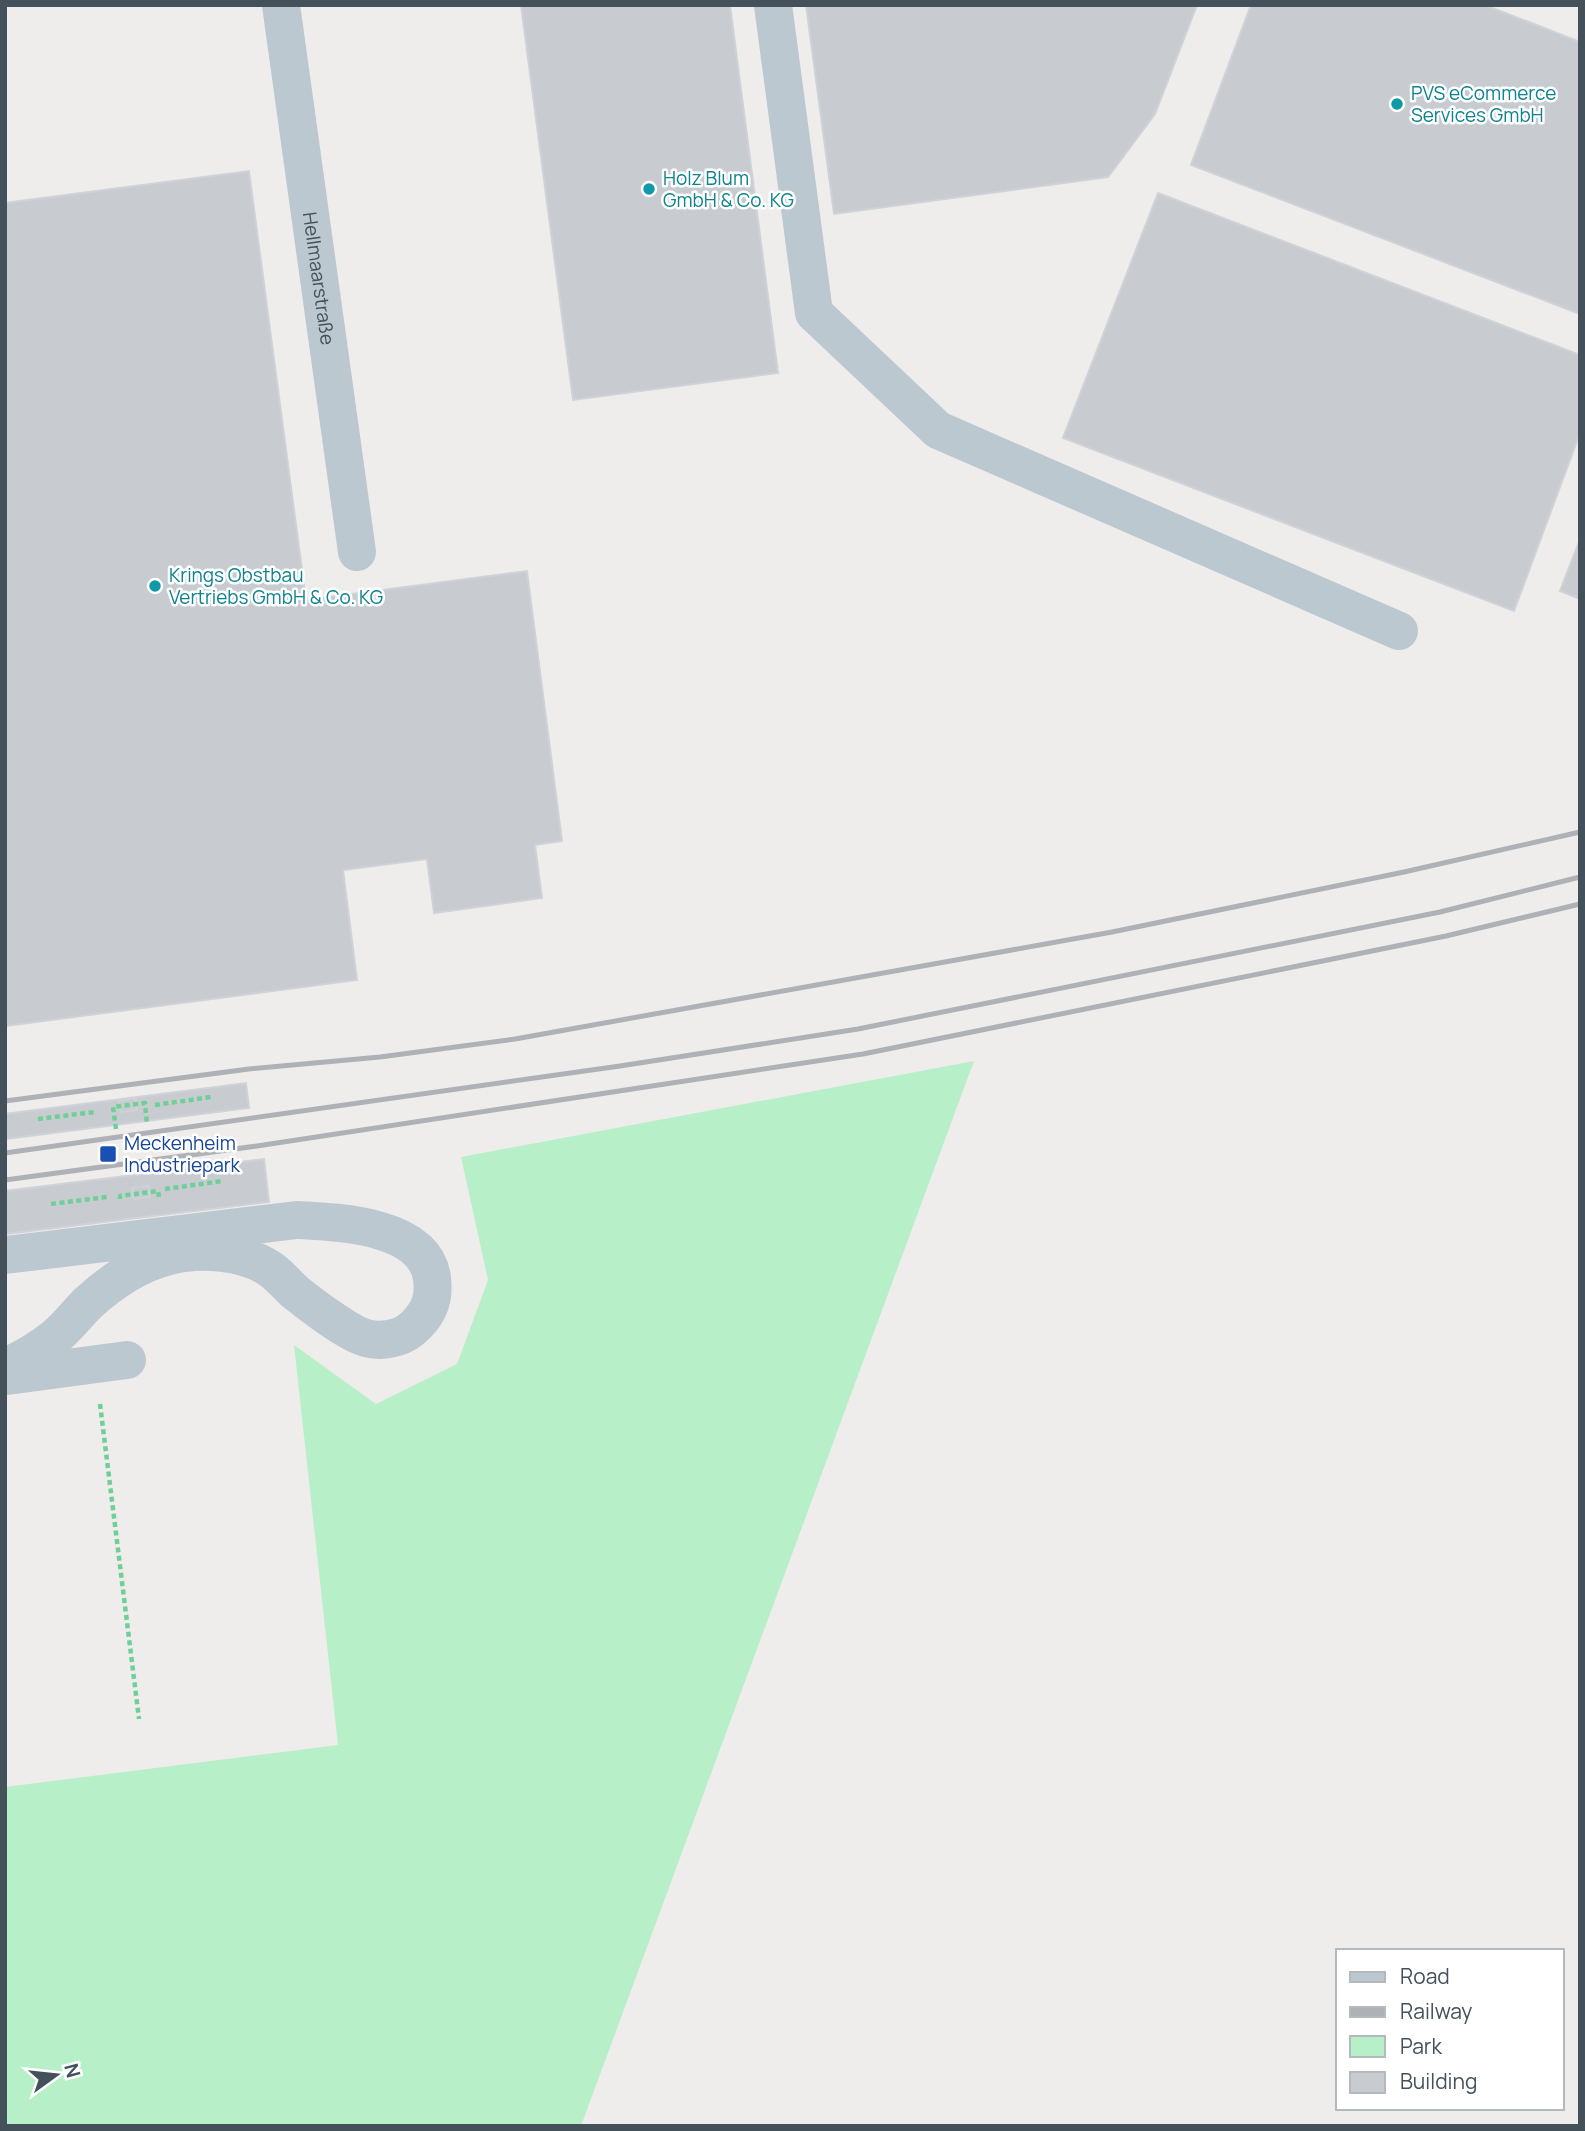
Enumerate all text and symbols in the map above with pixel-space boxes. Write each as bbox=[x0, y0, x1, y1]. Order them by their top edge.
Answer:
place label: PVS eCommerce Services GmbH bbox=[1411, 80, 1556, 128]
marker: PVS eCommerce Services GmbH bbox=[1389, 96, 1405, 112]
place label: Holz Blum GmbH & Co. KG bbox=[663, 165, 794, 213]
marker: Holz Blum GmbH & Co. KG bbox=[641, 181, 657, 197]
street label: Hellmaarstraße bbox=[297, 210, 341, 346]
place label: Krings Obstbau Vertriebs GmbH & Co. KG bbox=[169, 562, 383, 610]
marker: Krings Obstbau Vertriebs GmbH & Co. KG bbox=[147, 578, 163, 594]
place label: Meckenheim Industriepark bbox=[124, 1130, 241, 1178]
marker: Meckenheim Industriepark bbox=[98, 1144, 118, 1164]
legend bbox=[1336, 1949, 1564, 2110]
text: Road bbox=[1400, 1962, 1450, 1990]
text: Railway bbox=[1400, 1997, 1472, 2025]
text: Park bbox=[1400, 2032, 1442, 2060]
north arrow bbox=[21, 2040, 91, 2110]
text: N bbox=[58, 2061, 87, 2081]
text: Building bbox=[1400, 2067, 1477, 2095]

